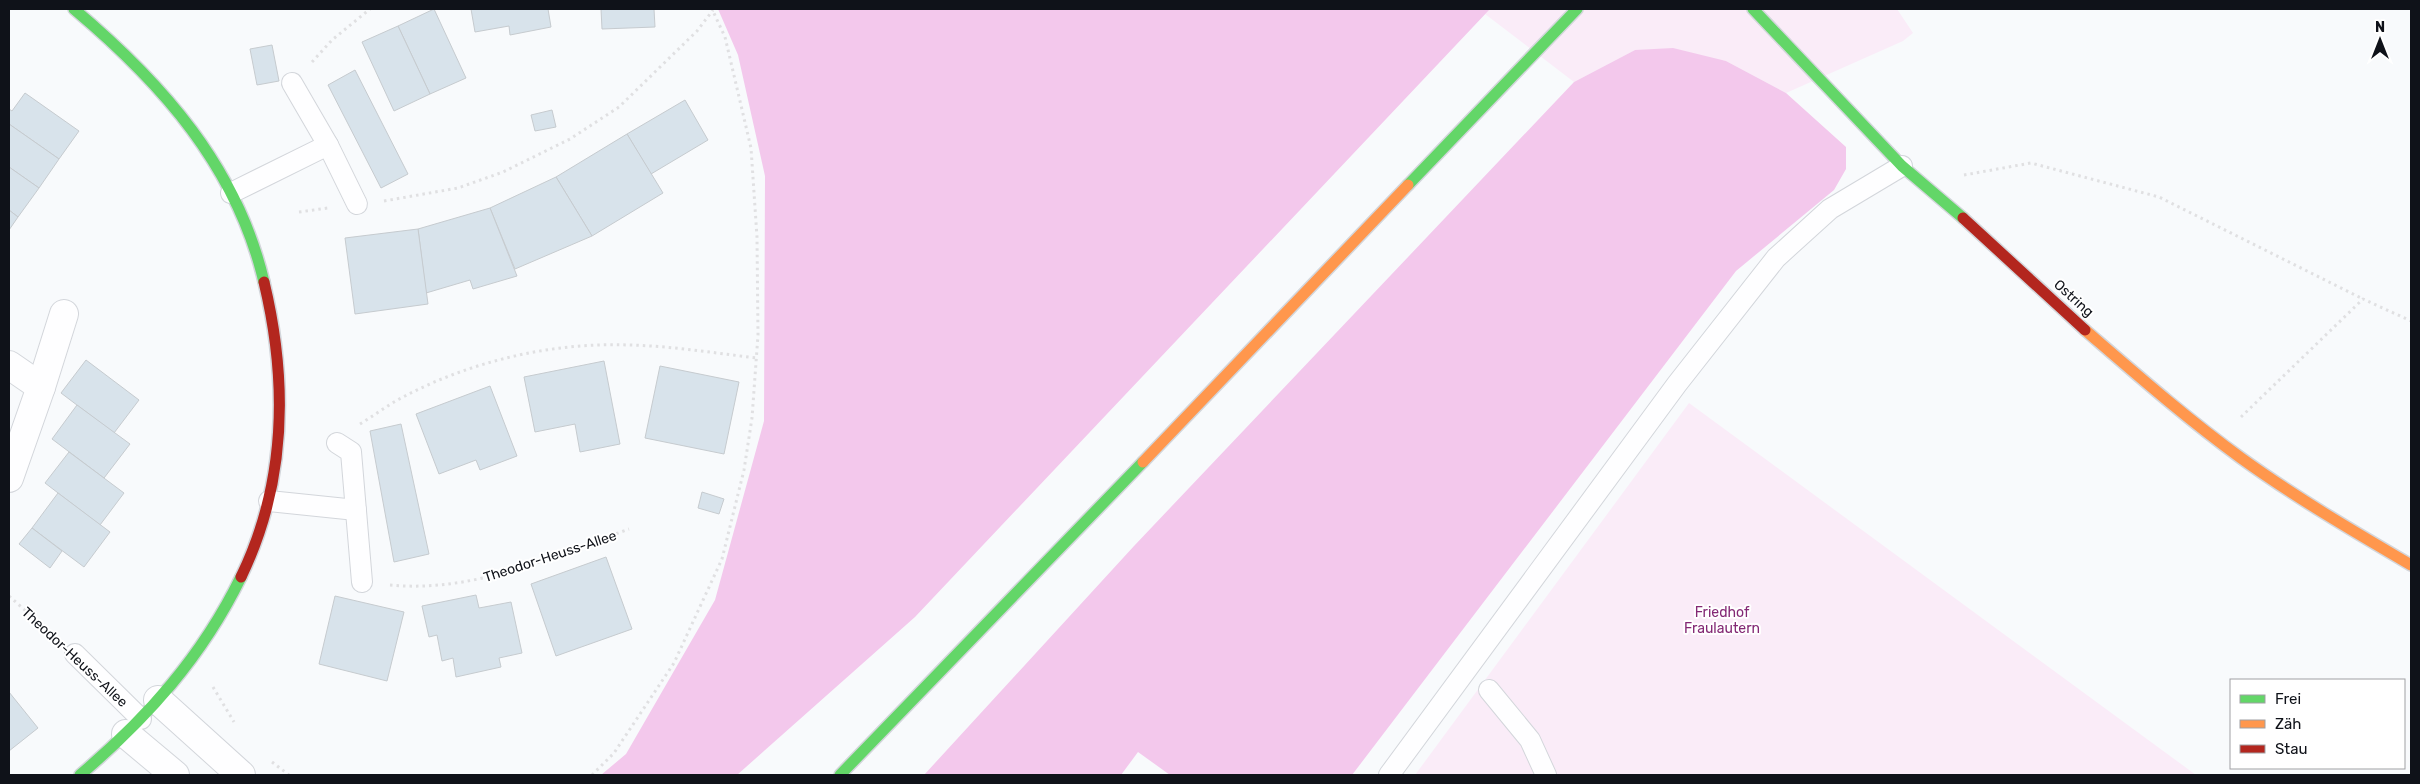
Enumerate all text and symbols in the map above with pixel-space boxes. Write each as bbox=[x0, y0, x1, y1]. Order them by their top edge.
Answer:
north arrow bbox=[2355, 15, 2405, 65]
text: N bbox=[2375, 19, 2385, 36]
street label: Ostring bbox=[2050, 276, 2097, 321]
street label: Theodor-Heuss-Allee bbox=[482, 527, 619, 586]
street label: Theodor-Heuss-Allee bbox=[18, 604, 131, 711]
park label: Friedhof Fraulautern bbox=[1684, 604, 1760, 637]
legend bbox=[2230, 679, 2405, 769]
text: Frei bbox=[2275, 690, 2301, 708]
text: Zäh bbox=[2275, 715, 2301, 733]
text: Stau bbox=[2275, 740, 2308, 758]

